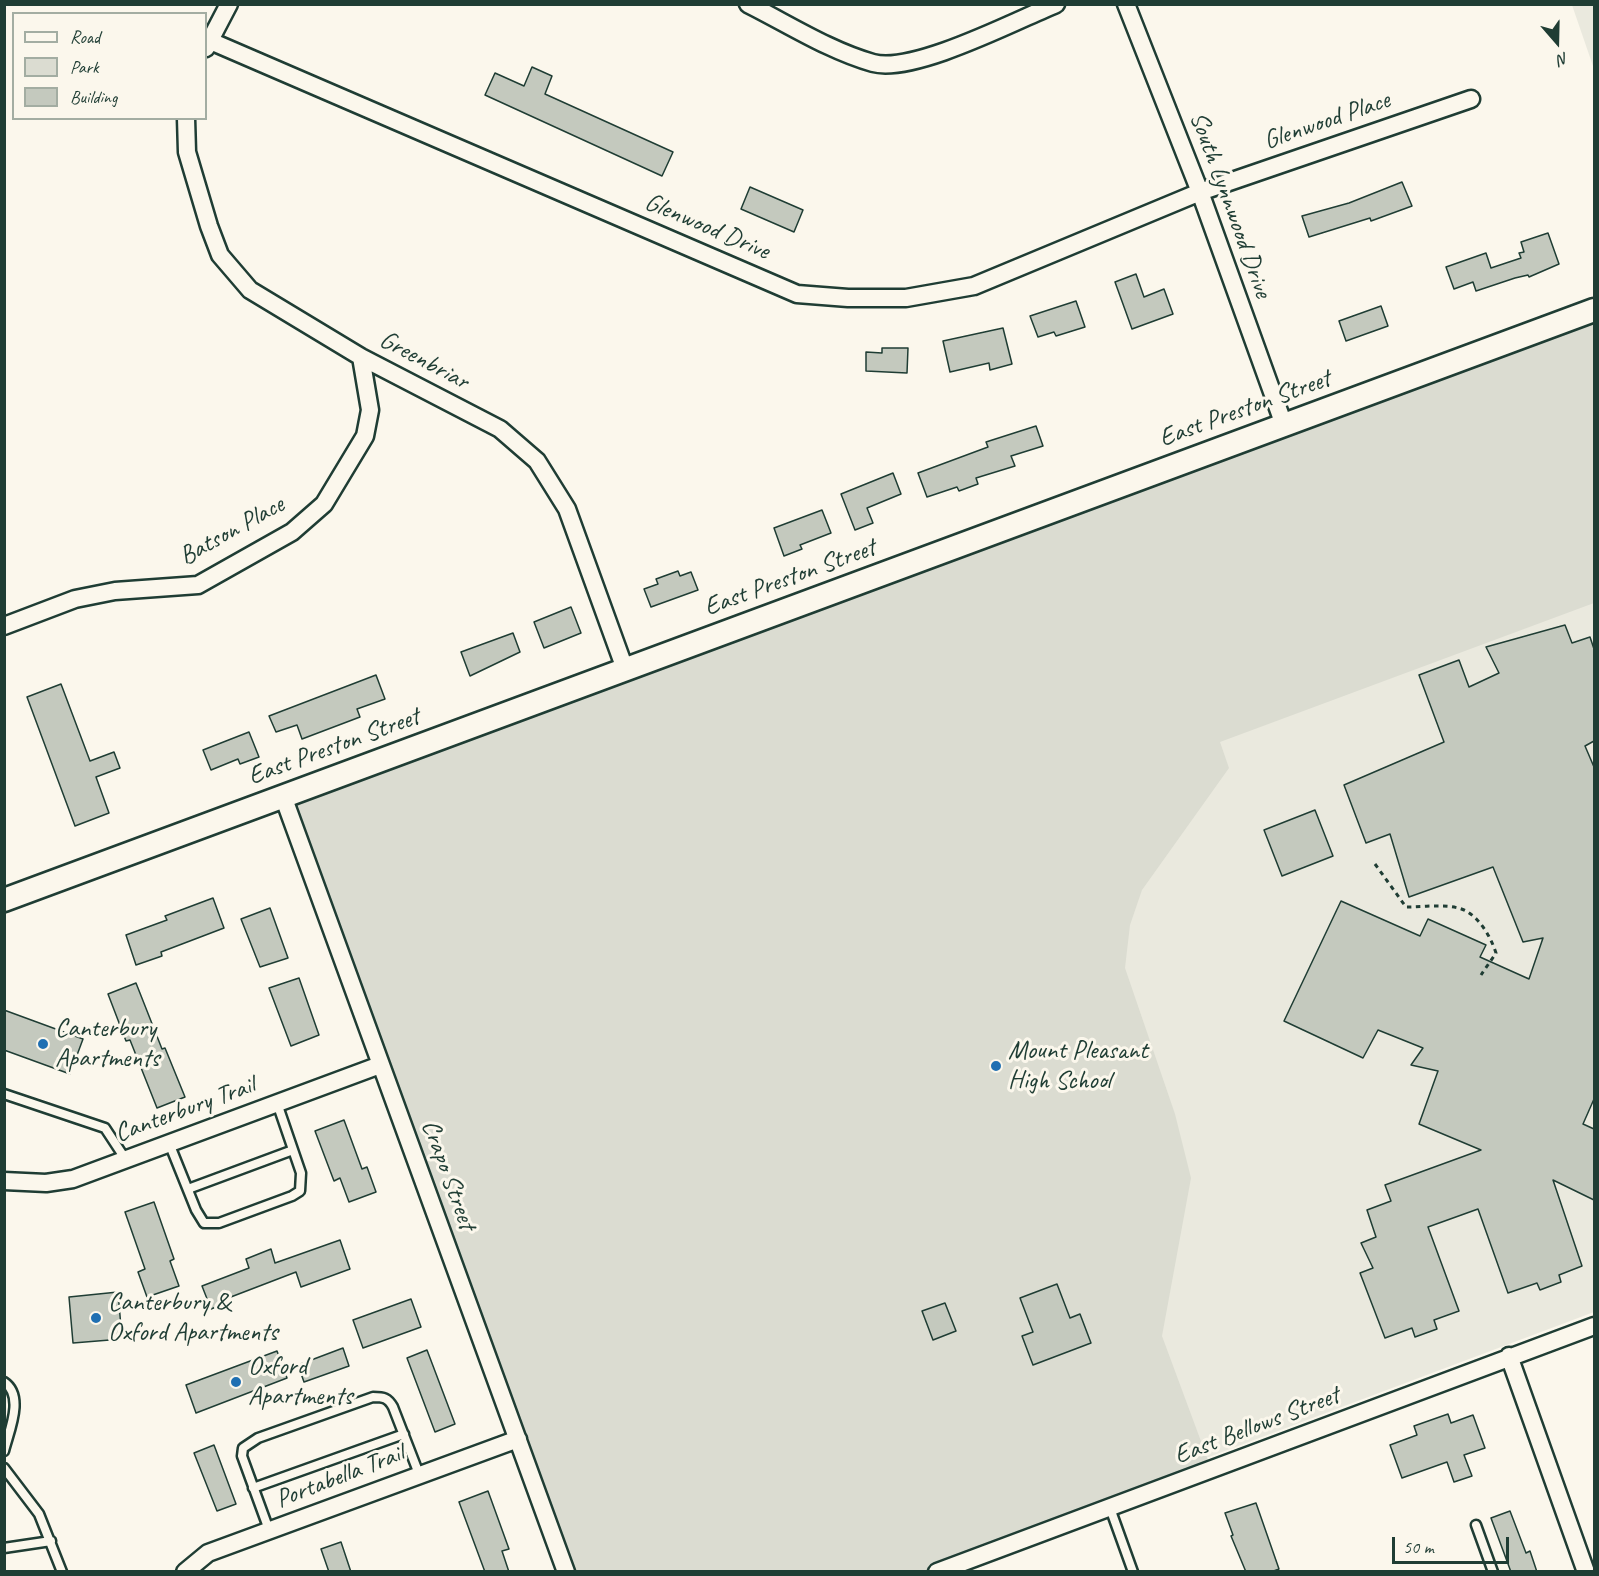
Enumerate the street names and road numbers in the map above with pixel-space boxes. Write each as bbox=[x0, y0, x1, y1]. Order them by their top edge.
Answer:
street label: Glenwood Place bbox=[1260, 85, 1394, 157]
street label: South Lynnwood Drive bbox=[1182, 108, 1278, 302]
street label: Glenwood Drive bbox=[640, 187, 774, 267]
street label: Greenbriar bbox=[374, 324, 474, 398]
street label: East Preston Street bbox=[1155, 364, 1335, 454]
street label: Batson Place bbox=[174, 489, 290, 573]
street label: East Preston Street bbox=[700, 533, 880, 623]
street label: East Preston Street bbox=[244, 702, 424, 792]
street label: Canterbury Trail bbox=[111, 1070, 259, 1150]
street label: Crapo Street bbox=[414, 1116, 482, 1234]
street label: East Bellows Street bbox=[1170, 1380, 1344, 1472]
street label: Portabella Trail bbox=[272, 1438, 408, 1516]

